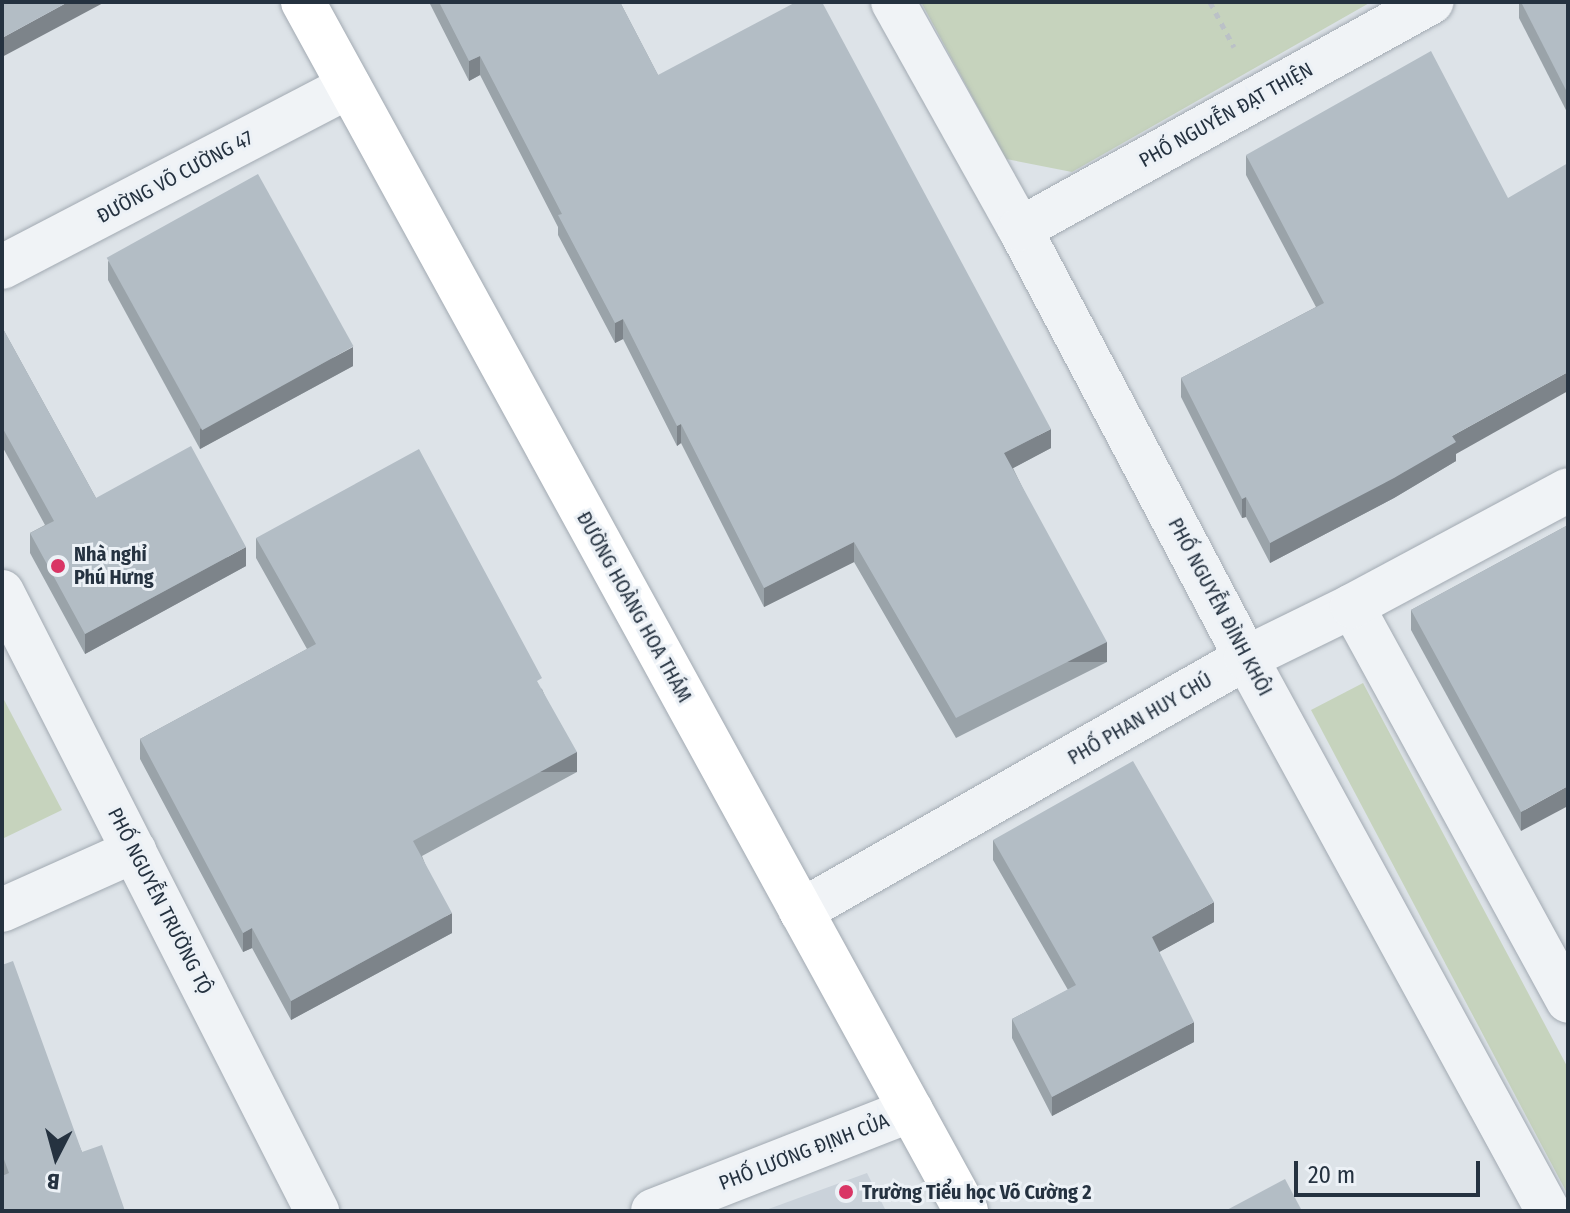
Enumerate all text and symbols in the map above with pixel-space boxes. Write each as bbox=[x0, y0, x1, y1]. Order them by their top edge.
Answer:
street label: PHỐ NGUYỄN ĐẠT THIỆN bbox=[1135, 57, 1317, 173]
street label: ĐƯỜNG VÕ CƯỜNG 47 bbox=[93, 126, 257, 228]
street label: ĐƯỜNG HOÀNG HOA THÁM bbox=[572, 507, 696, 707]
street label: PHỐ NGUYỄN ĐÌNH KHÔI bbox=[1163, 514, 1277, 700]
place label: Nhà nghỉ Phú Hưng bbox=[74, 542, 154, 589]
marker: Nhà nghỉ Phú Hưng bbox=[49, 557, 67, 575]
street label: PHỐ PHAN HUY CHÚ bbox=[1064, 668, 1216, 770]
street label: PHỐ NGUYỄN TRƯỜNG TỘ bbox=[103, 804, 217, 998]
street label: PHỐ LƯƠNG ĐỊNH CỦA bbox=[716, 1109, 892, 1195]
north arrow bbox=[16, 1117, 96, 1197]
scale bar bbox=[1298, 1145, 1484, 1195]
text: 20 m bbox=[1308, 1161, 1355, 1189]
text: B bbox=[46, 1167, 61, 1195]
place label: Trường Tiểu học Võ Cường 2 bbox=[862, 1180, 1091, 1204]
marker: Trường Tiểu học Võ Cường 2 bbox=[837, 1183, 855, 1201]

